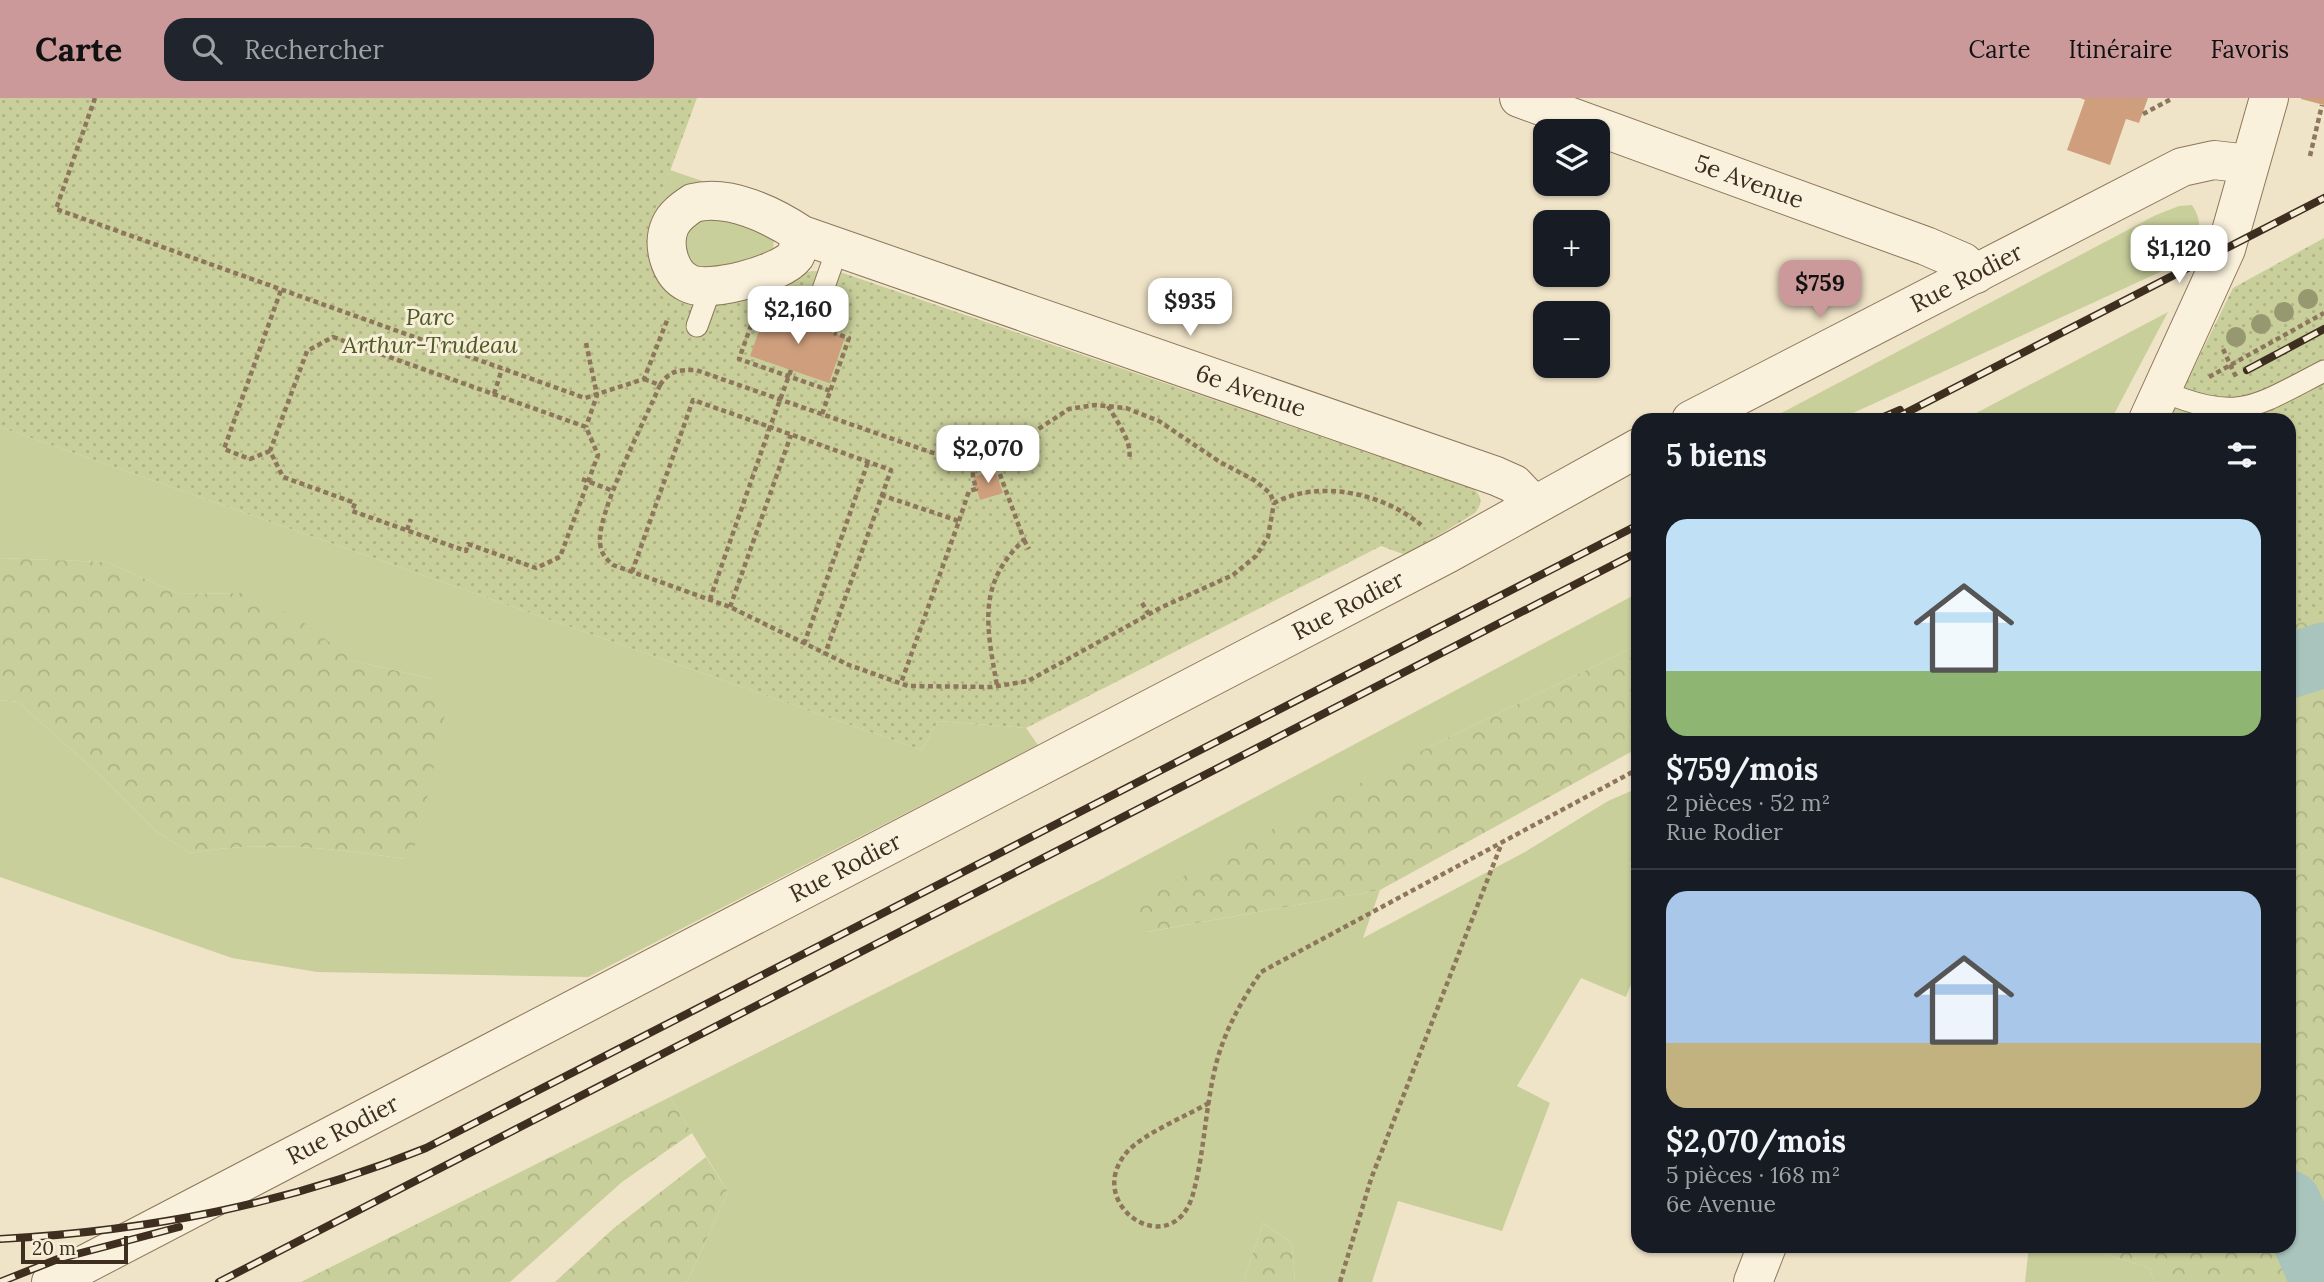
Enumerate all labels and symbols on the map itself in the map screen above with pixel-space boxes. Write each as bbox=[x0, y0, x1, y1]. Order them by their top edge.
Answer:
street label: 5e Avenue bbox=[1691, 147, 1808, 215]
pin: $1,120 bbox=[2122, 226, 2236, 285]
street label: Rue Rodier bbox=[1905, 236, 2028, 319]
pin: $759 bbox=[1779, 260, 1861, 320]
pin: $935 bbox=[1149, 278, 1231, 338]
pin: $2,160 bbox=[741, 286, 855, 346]
park label: Parc Arthur-Trudeau bbox=[341, 301, 519, 360]
street label: 6e Avenue bbox=[1192, 357, 1310, 424]
pin: $2,070 bbox=[931, 426, 1045, 485]
street label: Rue Rodier bbox=[1287, 563, 1410, 647]
street label: Rue Rodier bbox=[784, 825, 907, 909]
street label: Rue Rodier bbox=[281, 1087, 404, 1171]
scale bar bbox=[21, 1233, 128, 1265]

